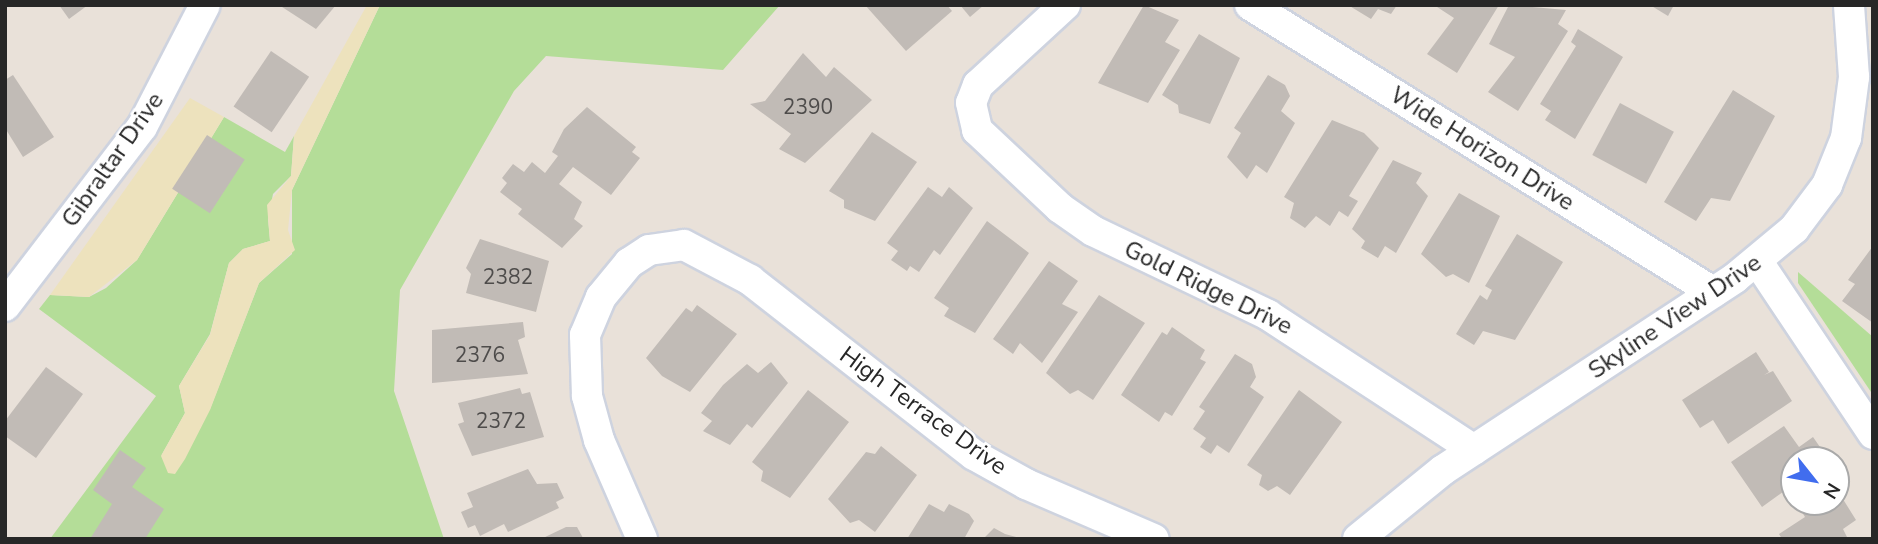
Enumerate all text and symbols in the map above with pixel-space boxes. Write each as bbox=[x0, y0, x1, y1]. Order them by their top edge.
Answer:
street label: Wide Horizon Drive bbox=[1385, 81, 1579, 217]
street label: Gibraltar Drive bbox=[56, 87, 170, 233]
house number: 2390 bbox=[783, 94, 833, 120]
street label: Gold Ridge Drive bbox=[1119, 235, 1297, 341]
street label: Skyline View Drive bbox=[1583, 249, 1767, 385]
house number: 2382 bbox=[483, 264, 533, 290]
street label: High Terrace Drive bbox=[834, 341, 1012, 481]
house number: 2376 bbox=[455, 342, 505, 368]
house number: 2372 bbox=[476, 408, 526, 434]
north arrow bbox=[1780, 446, 1850, 516]
text: N bbox=[1816, 478, 1846, 504]

